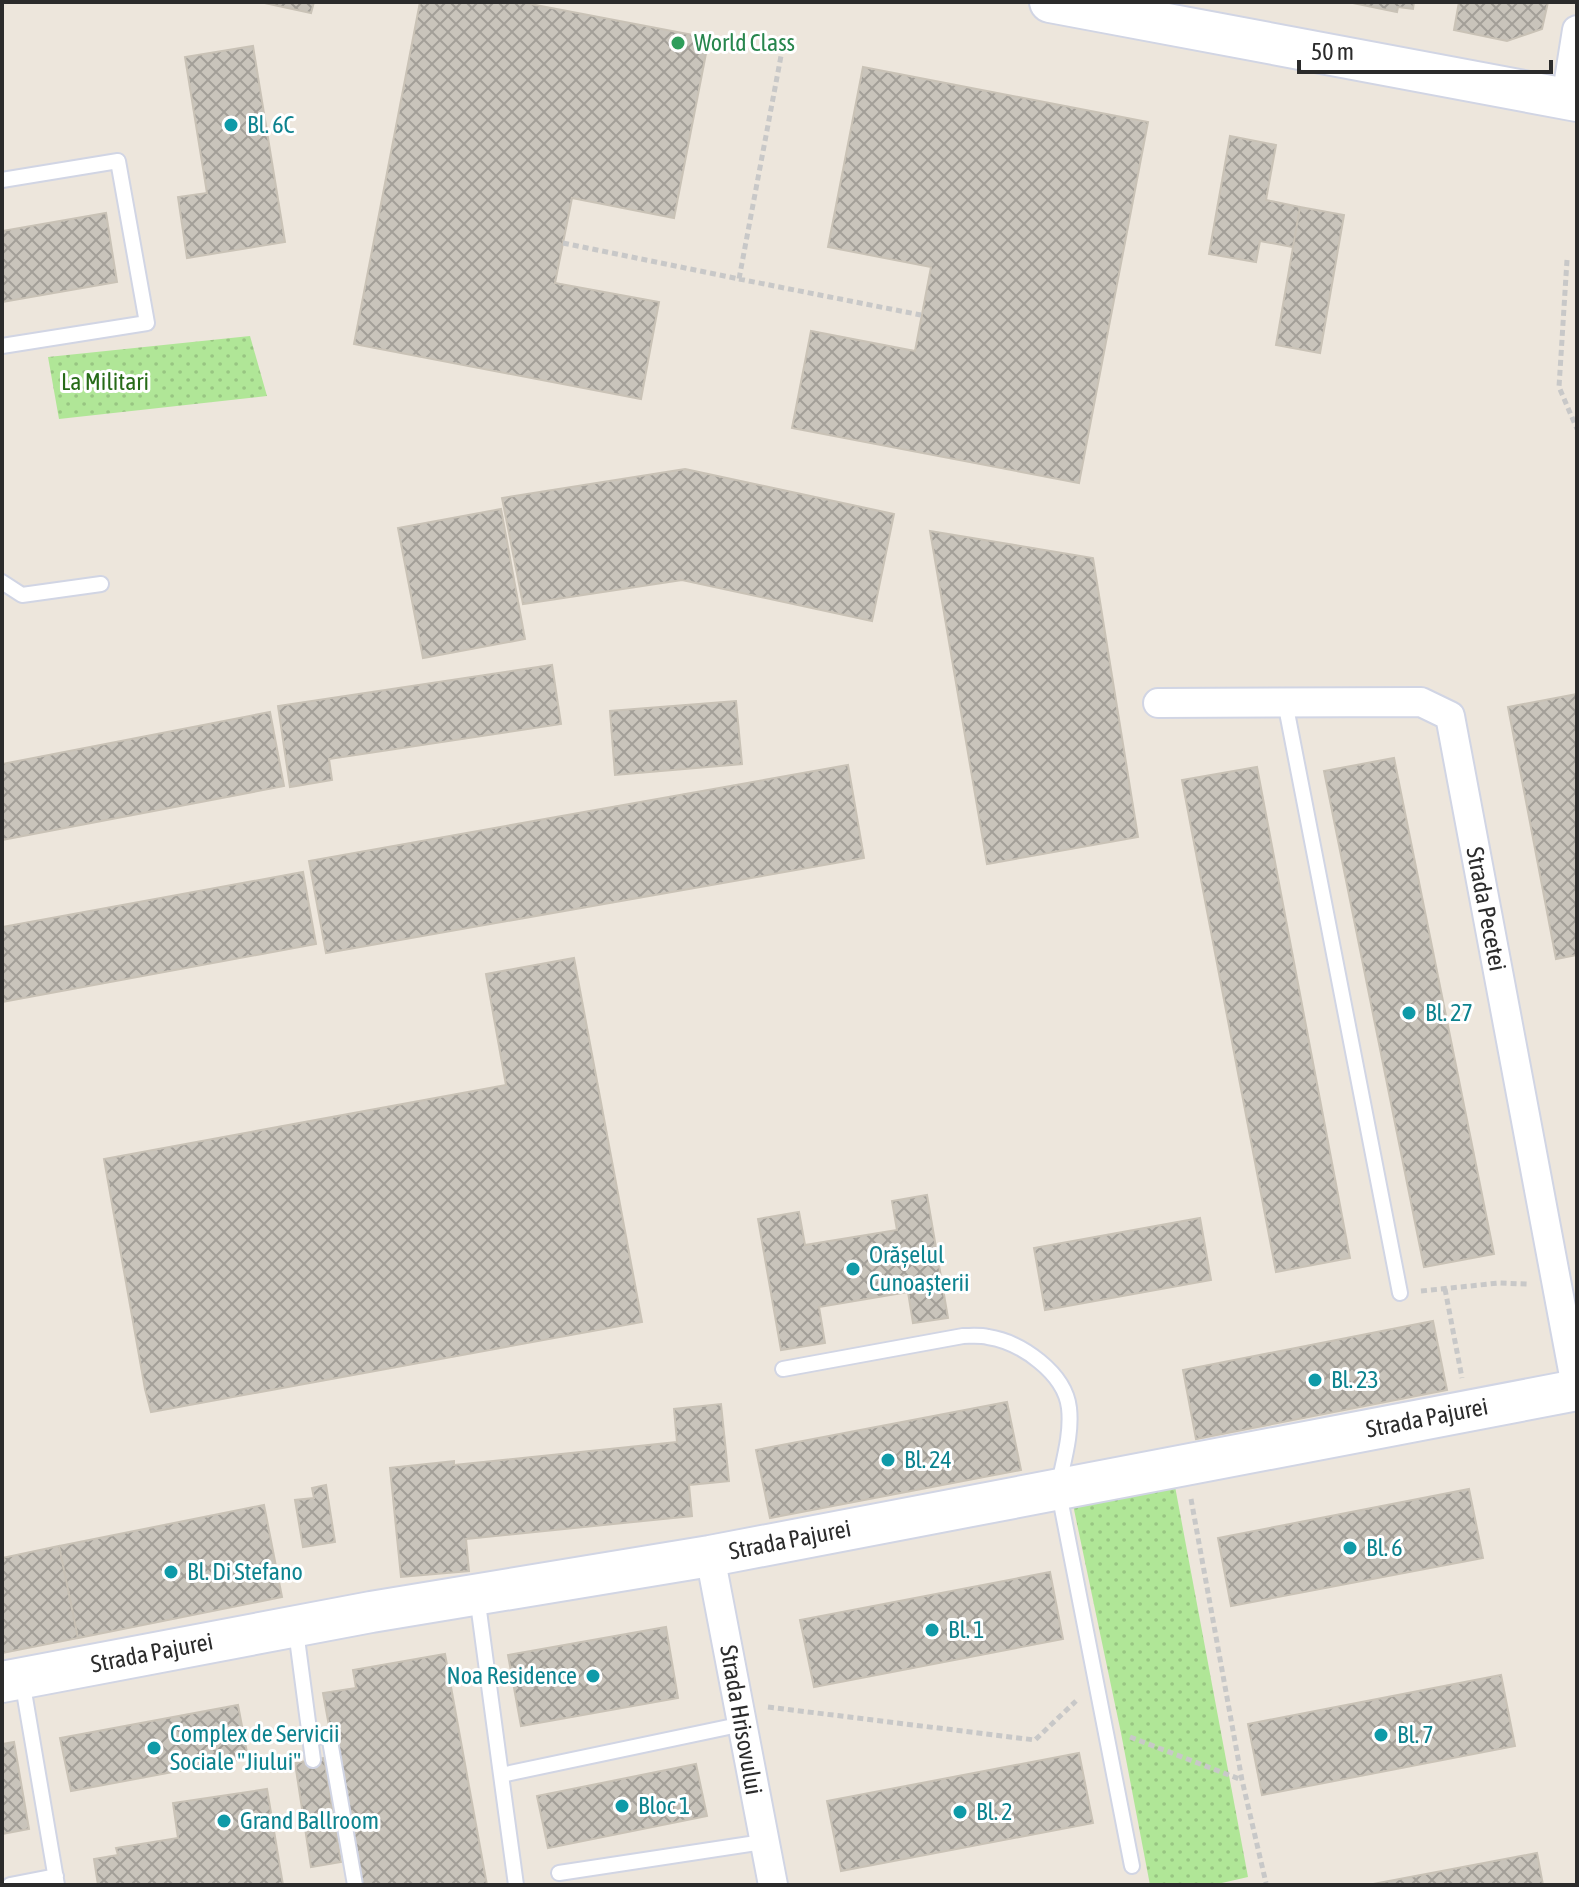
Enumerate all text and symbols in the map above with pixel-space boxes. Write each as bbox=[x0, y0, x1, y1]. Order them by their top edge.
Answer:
scale bar bbox=[1299, 24, 1551, 74]
place label: World Class bbox=[694, 29, 795, 56]
marker: World Class bbox=[669, 34, 687, 52]
text: 50 m bbox=[1311, 38, 1354, 65]
place label: Bl. 6C bbox=[247, 111, 295, 138]
marker: Bl. 6C bbox=[222, 116, 240, 134]
park label: La Militari bbox=[61, 368, 149, 395]
street label: Strada Pecetei bbox=[1461, 845, 1512, 973]
place label: Bl. 27 bbox=[1425, 999, 1473, 1026]
marker: Bl. 27 bbox=[1400, 1004, 1418, 1022]
place label: Orășelul Cunoașterii bbox=[869, 1241, 970, 1296]
marker: Orășelul Cunoașterii bbox=[844, 1260, 862, 1278]
place label: Bl. 23 bbox=[1331, 1366, 1379, 1393]
marker: Bl. 23 bbox=[1306, 1371, 1324, 1389]
street label: Strada Pajurei bbox=[1364, 1392, 1490, 1443]
place label: Bl. 24 bbox=[904, 1446, 952, 1473]
marker: Bl. 24 bbox=[879, 1451, 897, 1469]
street label: Strada Pajurei bbox=[727, 1514, 853, 1565]
place label: Bl. 6 bbox=[1366, 1534, 1403, 1561]
marker: Bl. 6 bbox=[1341, 1539, 1359, 1557]
place label: Bl. Di Stefano bbox=[187, 1558, 303, 1585]
marker: Bl. Di Stefano bbox=[162, 1563, 180, 1581]
place label: Bl. 1 bbox=[948, 1616, 985, 1643]
marker: Bl. 1 bbox=[923, 1621, 941, 1639]
street label: Strada Pajurei bbox=[89, 1627, 215, 1678]
street label: Strada Hrisovului bbox=[715, 1643, 768, 1797]
place label: Noa Residence bbox=[447, 1662, 577, 1689]
marker: Noa Residence bbox=[584, 1667, 602, 1685]
place label: Complex de Servicii Sociale "Jiului" bbox=[170, 1720, 339, 1775]
place label: Bl. 7 bbox=[1397, 1721, 1434, 1748]
marker: Bl. 7 bbox=[1372, 1726, 1390, 1744]
marker: Complex de Servicii Sociale "Jiului" bbox=[145, 1739, 163, 1757]
place label: Bloc 1 bbox=[638, 1792, 690, 1819]
marker: Bloc 1 bbox=[613, 1797, 631, 1815]
place label: Bl. 2 bbox=[976, 1798, 1013, 1825]
marker: Bl. 2 bbox=[951, 1803, 969, 1821]
place label: Grand Ballroom bbox=[240, 1807, 379, 1834]
marker: Grand Ballroom bbox=[215, 1812, 233, 1830]

